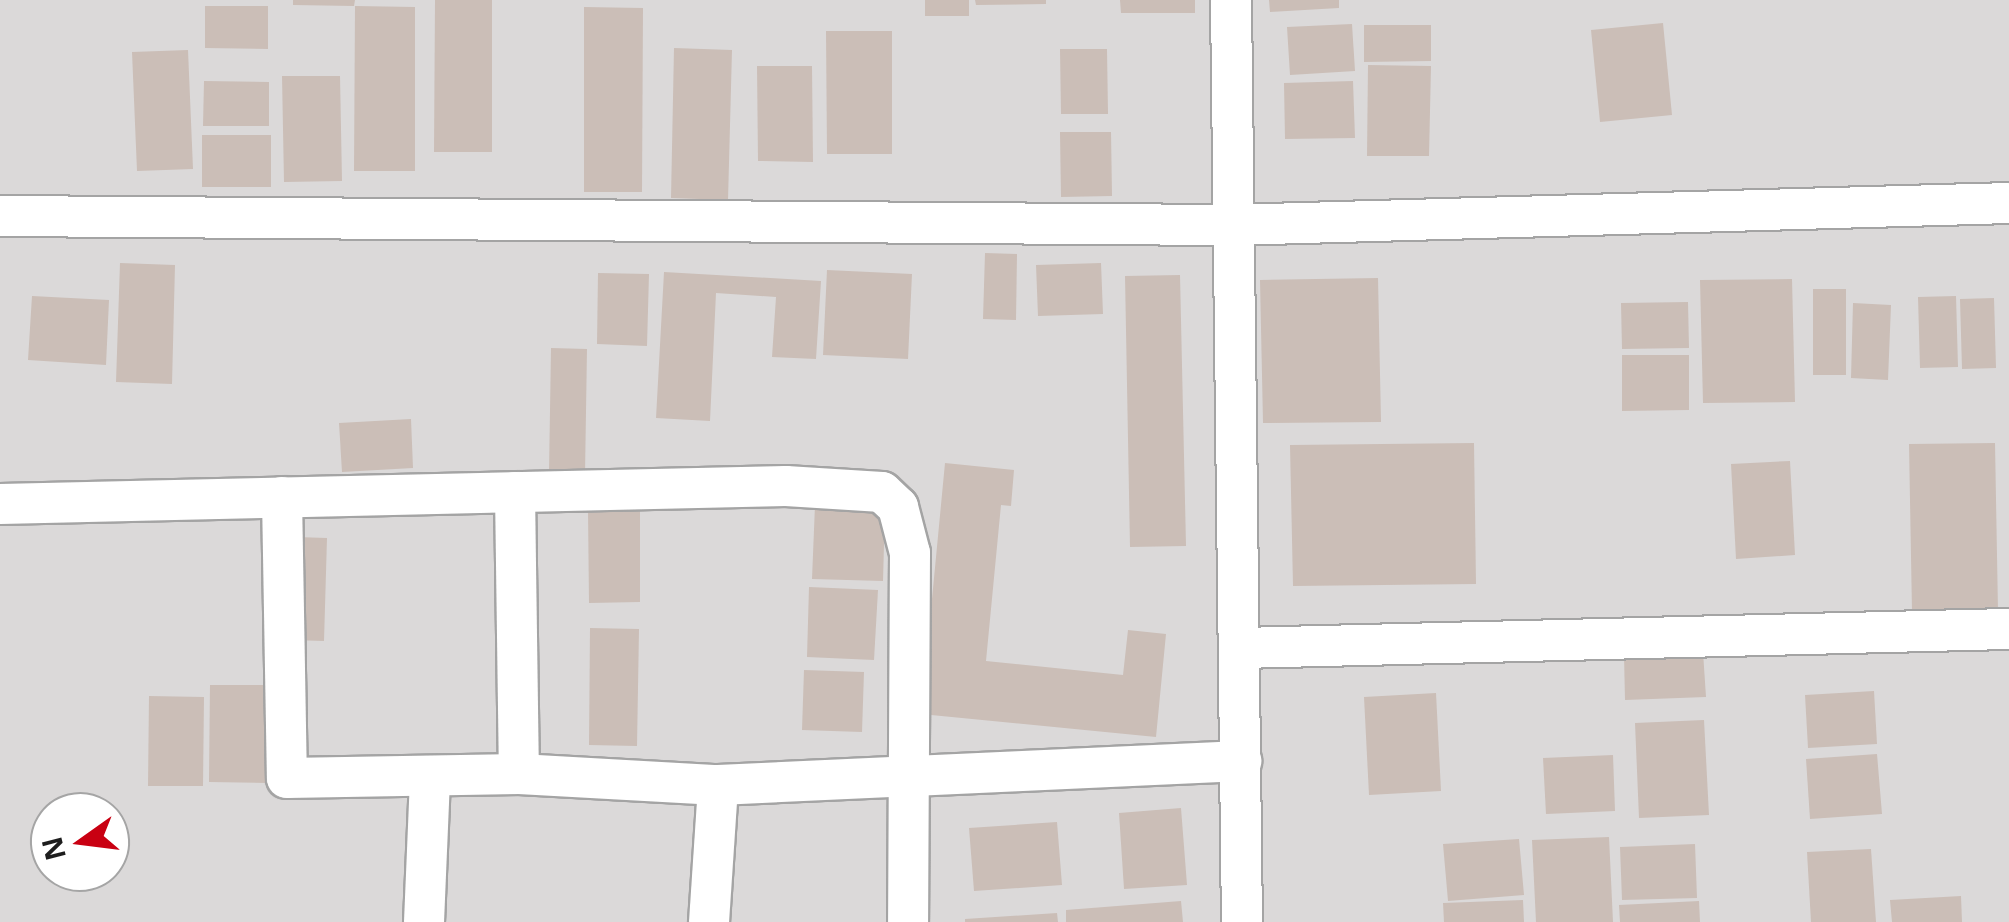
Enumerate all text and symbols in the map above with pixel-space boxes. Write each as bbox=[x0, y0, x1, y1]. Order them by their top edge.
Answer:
north arrow bbox=[30, 792, 130, 892]
text: N bbox=[32, 833, 74, 864]

